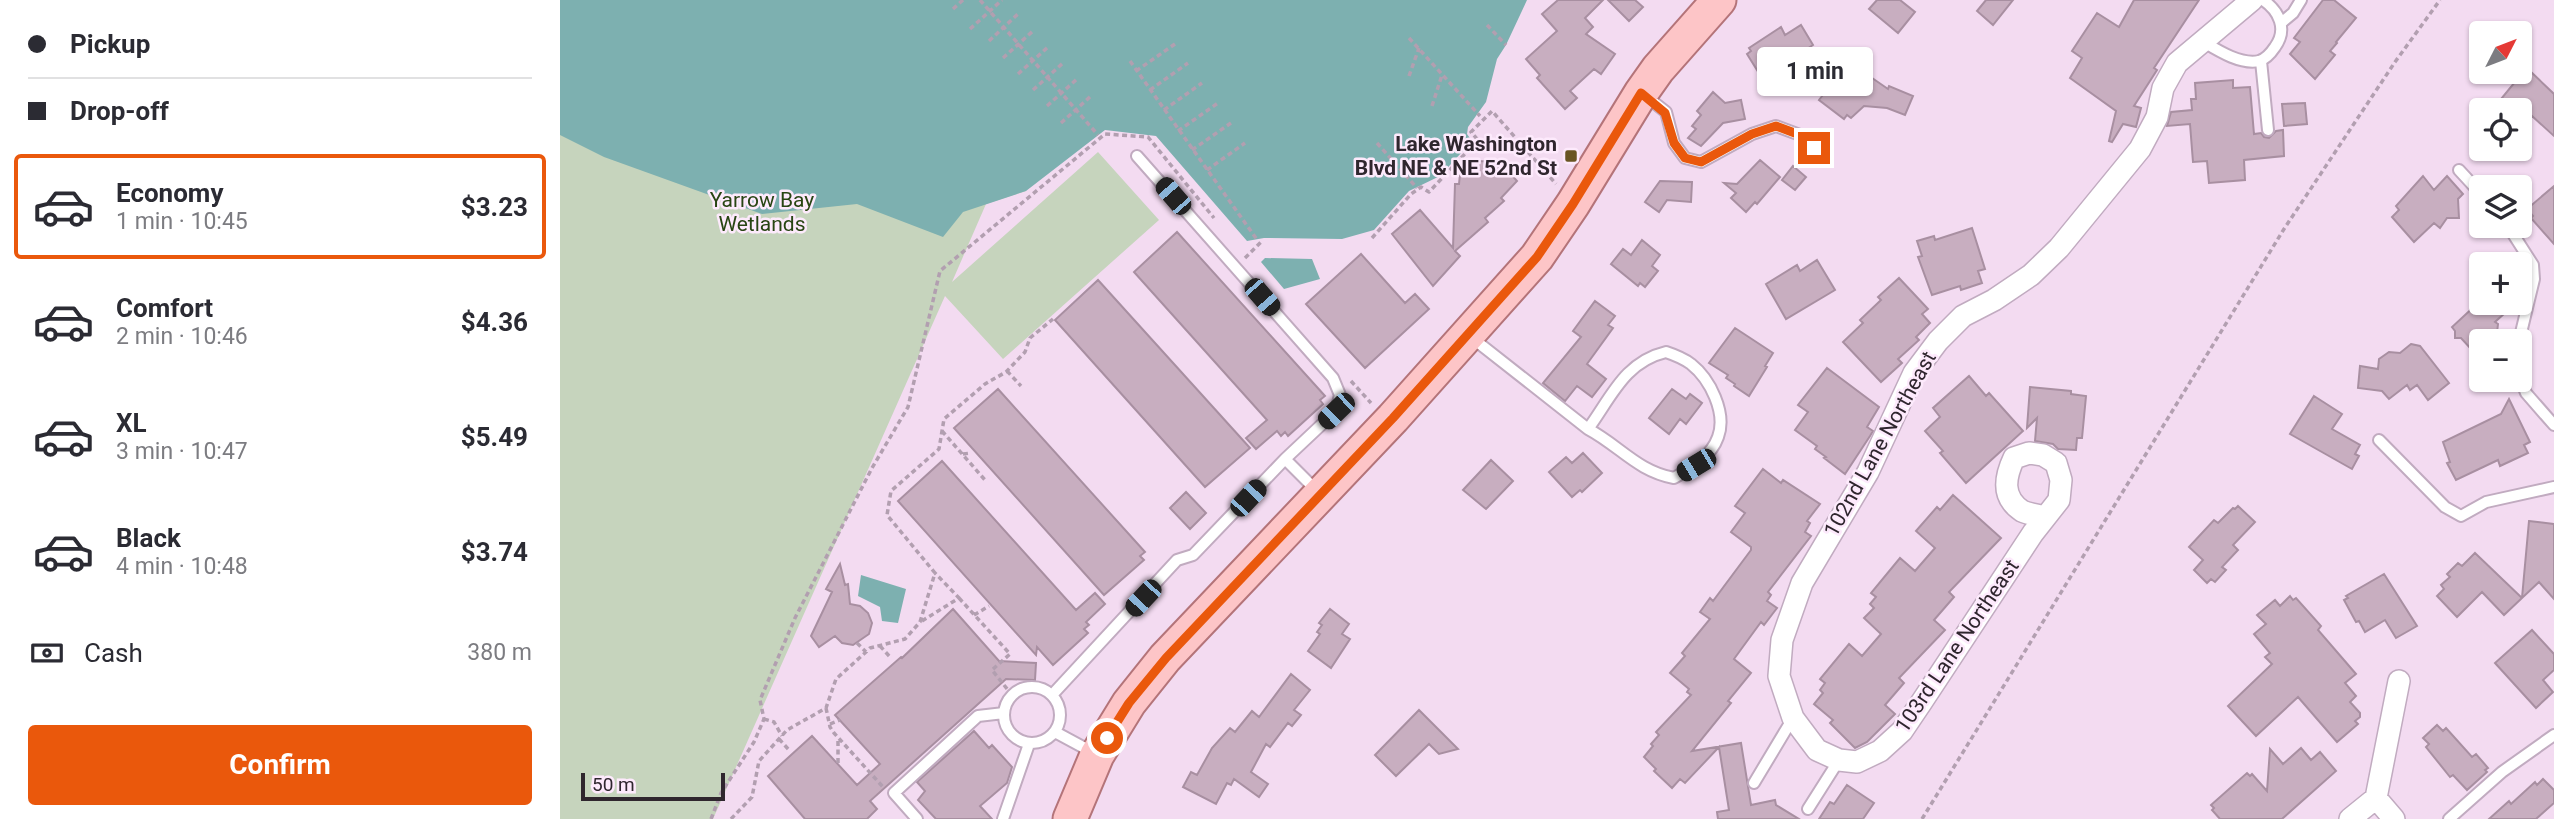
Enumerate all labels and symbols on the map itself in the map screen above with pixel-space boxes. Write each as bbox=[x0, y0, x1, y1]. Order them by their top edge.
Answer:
north arrow bbox=[2469, 21, 2532, 84]
callout: 1 min bbox=[1756, 46, 1872, 96]
place label: Lake Washington Blvd NE & NE 52nd St bbox=[1355, 132, 1557, 180]
route end bbox=[1798, 132, 1830, 164]
marker: Lake Washington Blvd NE & NE 52nd St bbox=[1563, 148, 1579, 164]
car bbox=[1152, 173, 1195, 219]
park label: Yarrow Bay Wetlands bbox=[710, 188, 814, 236]
car bbox=[1241, 274, 1284, 320]
street label: 102nd Lane Northeast bbox=[1819, 347, 1941, 541]
car bbox=[1314, 389, 1359, 433]
car bbox=[1673, 445, 1720, 485]
car bbox=[1226, 475, 1271, 521]
street label: 103rd Lane Northeast bbox=[1890, 555, 2024, 737]
car bbox=[1121, 575, 1166, 621]
route start bbox=[1091, 722, 1123, 754]
scale bar bbox=[581, 770, 724, 802]

